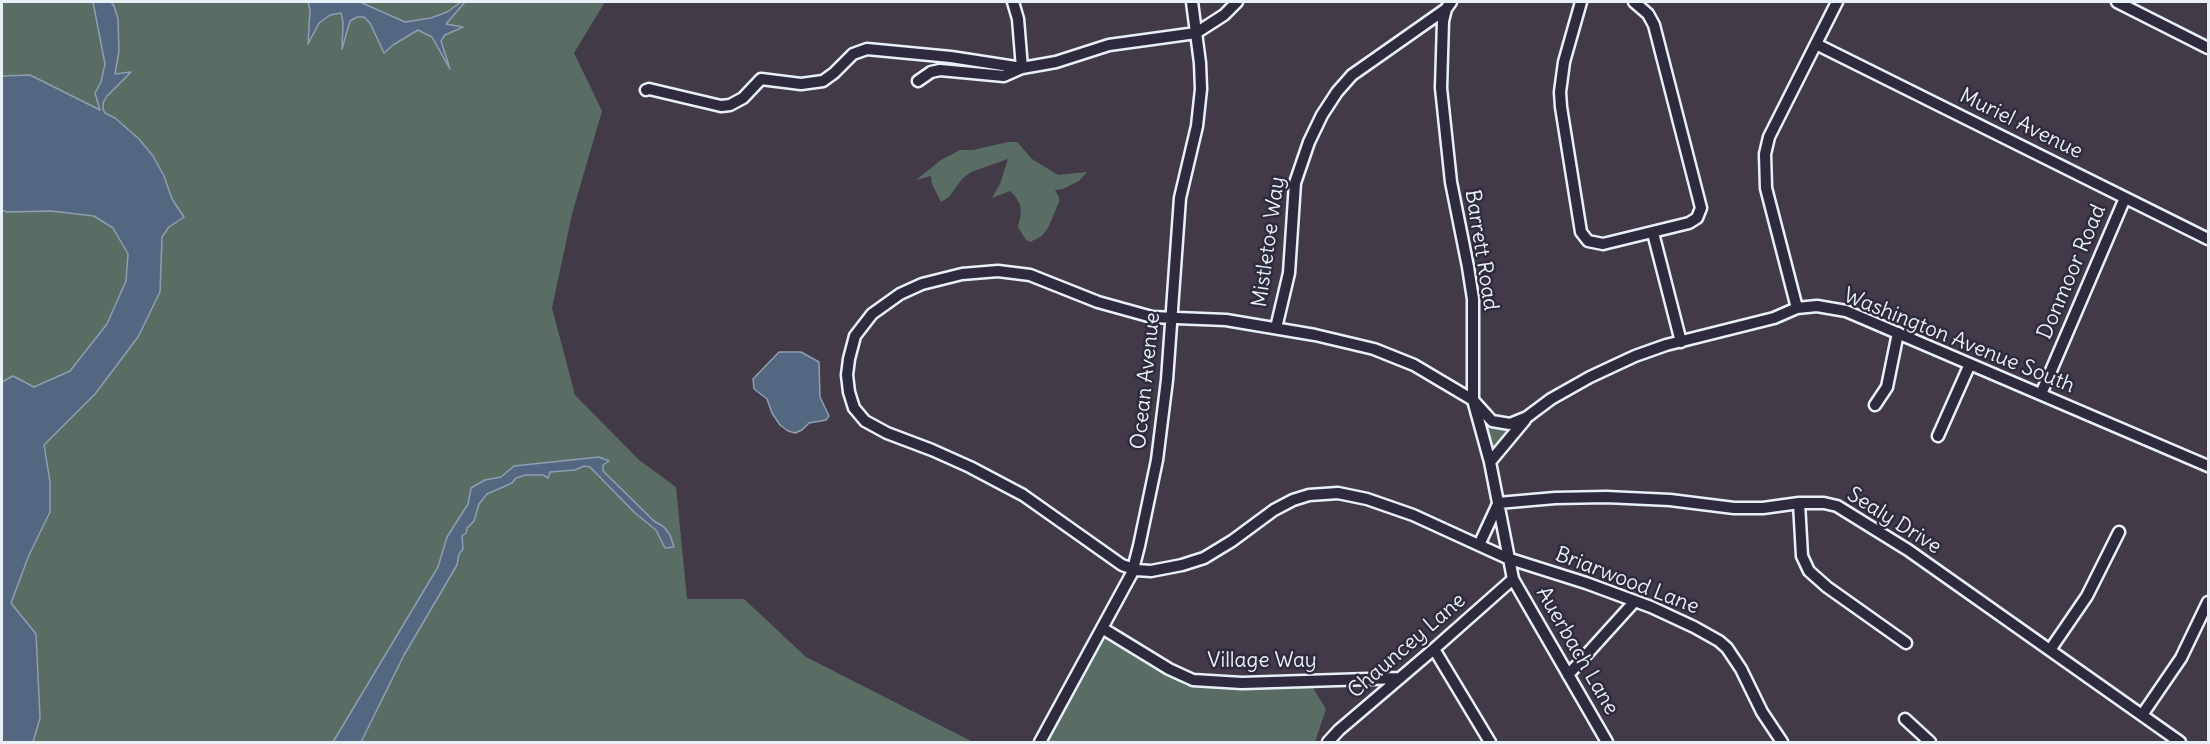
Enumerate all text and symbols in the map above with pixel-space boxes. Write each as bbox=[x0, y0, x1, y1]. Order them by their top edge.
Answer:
street label: Muriel Avenue bbox=[1955, 83, 2087, 165]
street label: Mistletoe Way bbox=[1247, 175, 1291, 309]
street label: Barrett Road bbox=[1459, 188, 1503, 312]
street label: Donmoor Road bbox=[2032, 201, 2112, 343]
street label: Washington Avenue South bbox=[1840, 283, 2078, 399]
street label: Ocean Avenue bbox=[1126, 311, 1166, 451]
street label: Sealy Drive bbox=[1842, 482, 1946, 560]
street label: Briarwood Lane bbox=[1552, 542, 1702, 620]
street label: Auerbach Lane bbox=[1530, 583, 1624, 719]
street label: Chauncey Lane bbox=[1343, 588, 1471, 704]
street label: Village Way bbox=[1207, 648, 1317, 674]

